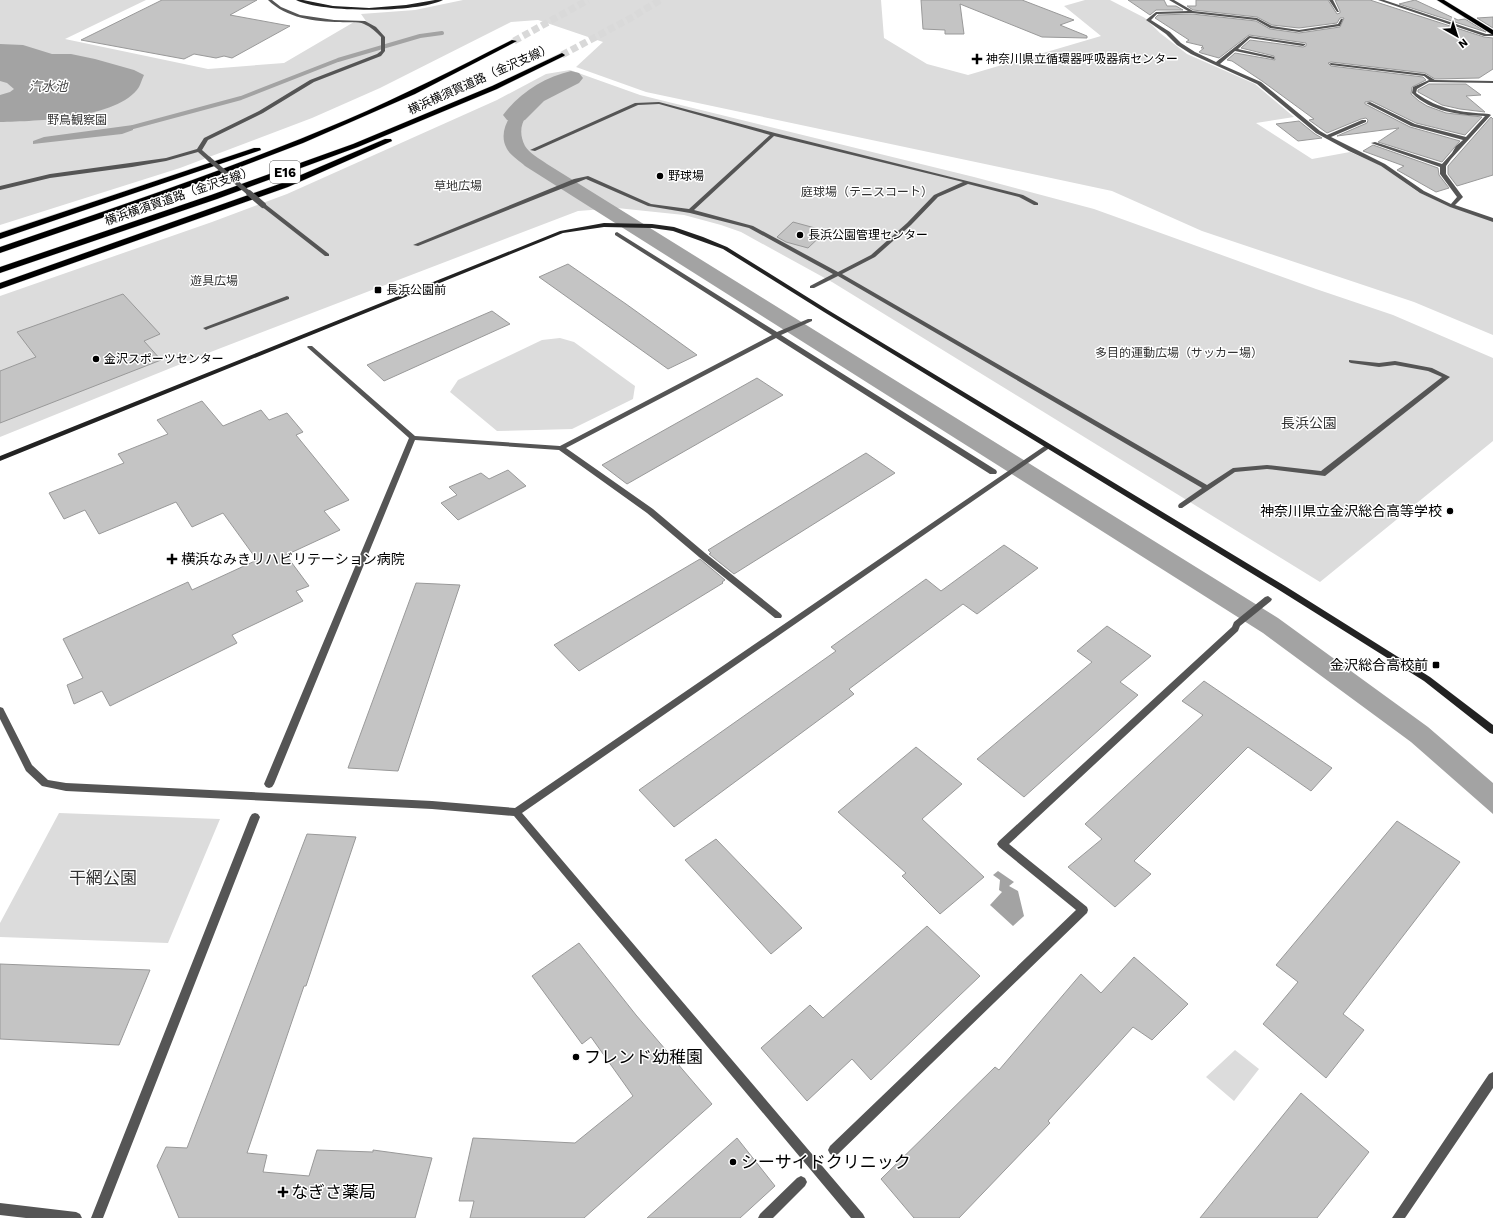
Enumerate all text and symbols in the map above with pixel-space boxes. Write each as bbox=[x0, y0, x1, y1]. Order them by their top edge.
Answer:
north arrow bbox=[1437, 16, 1477, 56]
text: N bbox=[1456, 36, 1470, 51]
street label: 横浜横須賀道路（金沢支線） bbox=[406, 41, 554, 117]
place label: 神奈川県立循環器呼吸器病センター bbox=[986, 52, 1178, 66]
marker: 神奈川県立循環器呼吸器病センター bbox=[971, 53, 983, 65]
water label: 汽水池 bbox=[28, 79, 69, 94]
park label: 野鳥観察園 bbox=[47, 113, 107, 127]
road number: E16 bbox=[270, 161, 300, 183]
street label: 横浜横須賀道路（金沢支線） bbox=[103, 164, 255, 228]
place label: 野球場 bbox=[668, 169, 704, 183]
marker: 野球場 bbox=[655, 171, 665, 181]
park label: 草地広場 bbox=[434, 179, 482, 193]
park label: 庭球場（テニスコート） bbox=[801, 185, 933, 199]
place label: 長浜公園管理センター bbox=[808, 228, 928, 242]
marker: 長浜公園管理センター bbox=[795, 230, 805, 240]
park label: 遊具広場 bbox=[190, 274, 238, 288]
place label: 長浜公園前 bbox=[386, 283, 446, 297]
marker: 長浜公園前 bbox=[373, 285, 383, 295]
park label: 多目的運動広場（サッカー場） bbox=[1095, 346, 1263, 360]
place label: 金沢スポーツセンター bbox=[104, 352, 224, 366]
marker: 金沢スポーツセンター bbox=[91, 354, 101, 364]
park label: 長浜公園 bbox=[1281, 415, 1337, 431]
place label: 神奈川県立金沢総合高等学校 bbox=[1260, 503, 1442, 519]
marker: 神奈川県立金沢総合高等学校 bbox=[1445, 506, 1455, 516]
place label: 横浜なみきリハビリテーション病院 bbox=[181, 551, 405, 567]
marker: 横浜なみきリハビリテーション病院 bbox=[166, 553, 178, 565]
place label: 金沢総合高校前 bbox=[1330, 657, 1428, 673]
marker: 金沢総合高校前 bbox=[1431, 660, 1441, 670]
park label: 干網公園 bbox=[69, 868, 137, 888]
place label: フレンド幼稚園 bbox=[584, 1047, 703, 1067]
marker: フレンド幼稚園 bbox=[571, 1052, 581, 1062]
place label: シーサイドクリニック bbox=[741, 1152, 911, 1172]
marker: シーサイドクリニック bbox=[728, 1157, 738, 1167]
place label: なぎさ薬局 bbox=[291, 1182, 376, 1202]
marker: なぎさ薬局 bbox=[278, 1187, 288, 1197]

